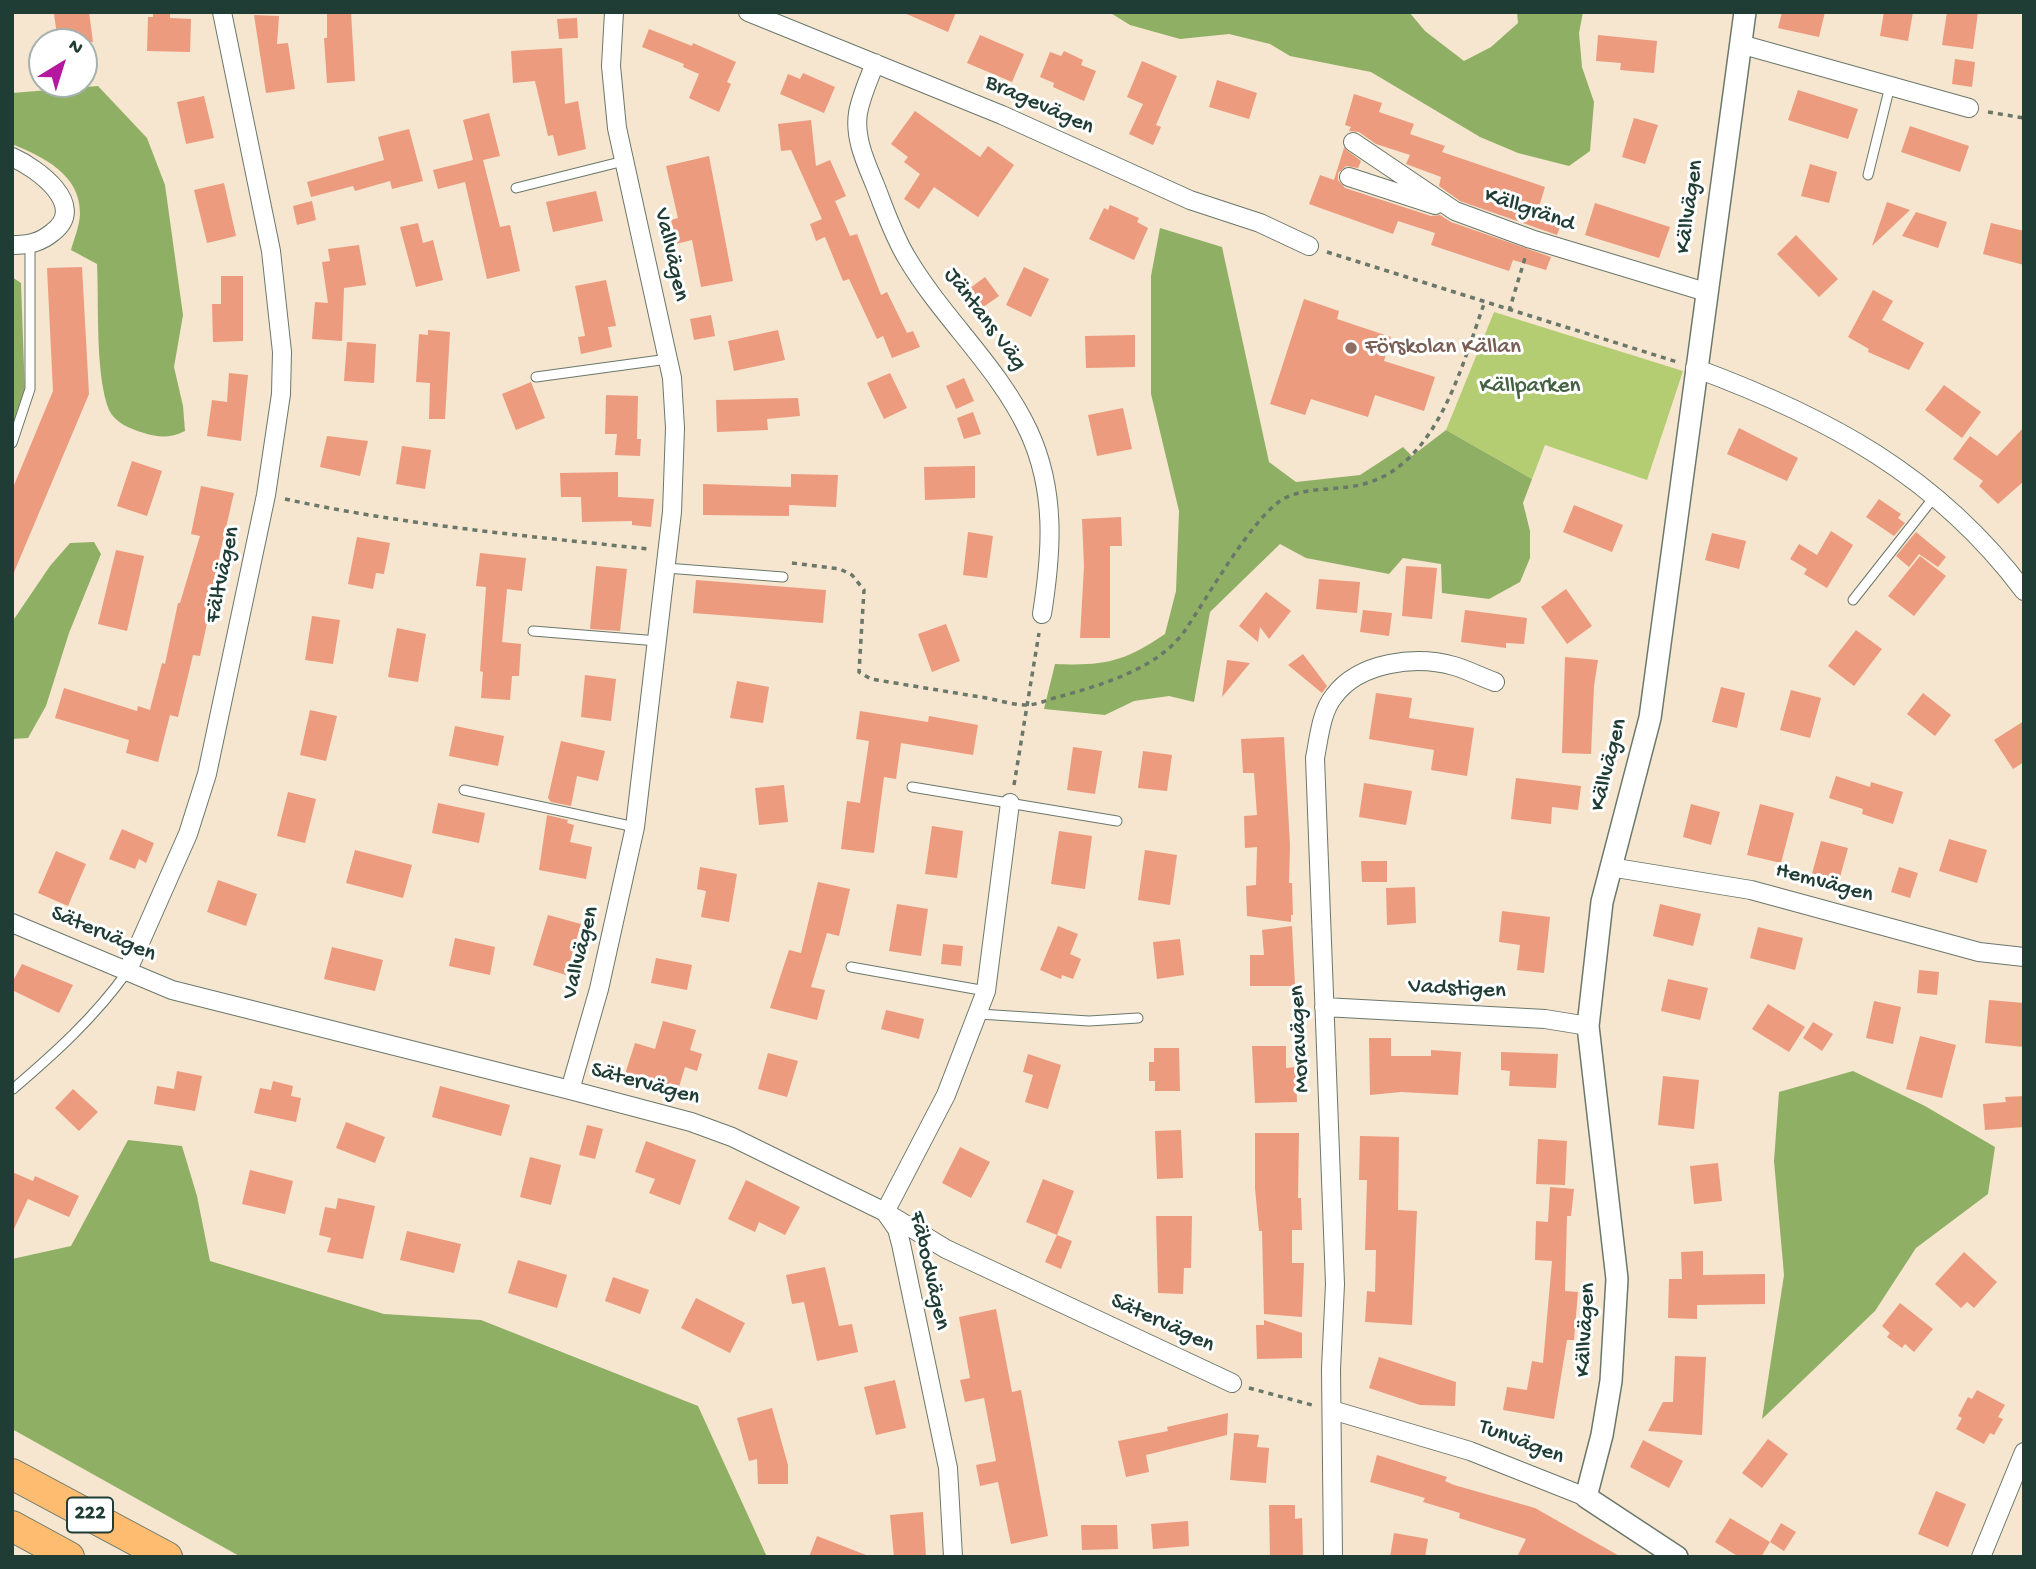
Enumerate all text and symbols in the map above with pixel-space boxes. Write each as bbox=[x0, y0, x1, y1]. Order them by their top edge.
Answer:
north arrow bbox=[28, 28, 98, 98]
text: N bbox=[63, 35, 87, 61]
street label: Bragevägen bbox=[980, 70, 1098, 142]
street label: Källvägen bbox=[1671, 158, 1711, 256]
street label: Källgränd bbox=[1480, 183, 1578, 239]
street label: Vallvägen bbox=[646, 206, 694, 304]
street label: Jäntans Väg bbox=[936, 263, 1032, 377]
place label: Förskolan Källan bbox=[1365, 334, 1521, 362]
marker: Förskolan Källan bbox=[1343, 340, 1359, 356]
park label: Källparken bbox=[1480, 373, 1580, 401]
street label: Fältvägen bbox=[200, 524, 248, 626]
street label: Källvägen bbox=[1585, 716, 1635, 814]
street label: Hemvägen bbox=[1772, 858, 1876, 910]
street label: Sätervägen bbox=[46, 900, 160, 970]
street label: Vallvägen bbox=[557, 904, 607, 1002]
street label: Vadstigen bbox=[1407, 974, 1507, 1006]
street label: Moravägen bbox=[1284, 985, 1318, 1093]
street label: Sätervägen bbox=[588, 1057, 702, 1113]
street label: Fäbodvägen bbox=[901, 1209, 955, 1333]
street label: Källvägen bbox=[1571, 1282, 1603, 1378]
street label: Sätervägen bbox=[1106, 1288, 1218, 1360]
street label: Tunvägen bbox=[1474, 1414, 1568, 1472]
road number: 222 bbox=[67, 1498, 113, 1532]

